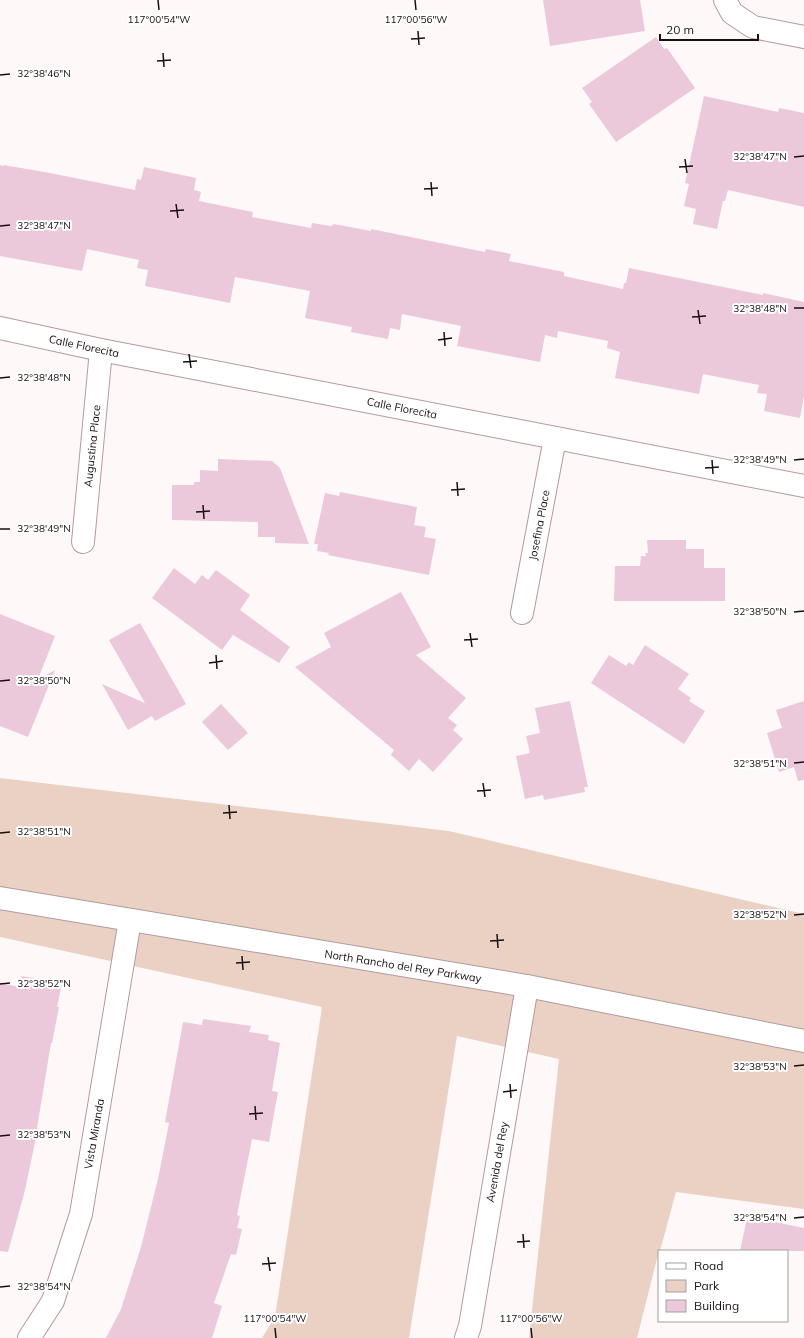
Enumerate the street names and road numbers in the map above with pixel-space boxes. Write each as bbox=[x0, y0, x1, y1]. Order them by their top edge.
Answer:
street label: Calle Florecita bbox=[48, 332, 120, 360]
street label: Calle Florecita bbox=[366, 394, 438, 422]
street label: Augustina Place bbox=[81, 404, 103, 488]
street label: Josefina Place bbox=[525, 489, 553, 561]
street label: North Rancho del Rey Parkway bbox=[324, 947, 483, 985]
street label: Vista Miranda bbox=[81, 1098, 107, 1170]
street label: Avenida del Rey bbox=[483, 1120, 511, 1204]

